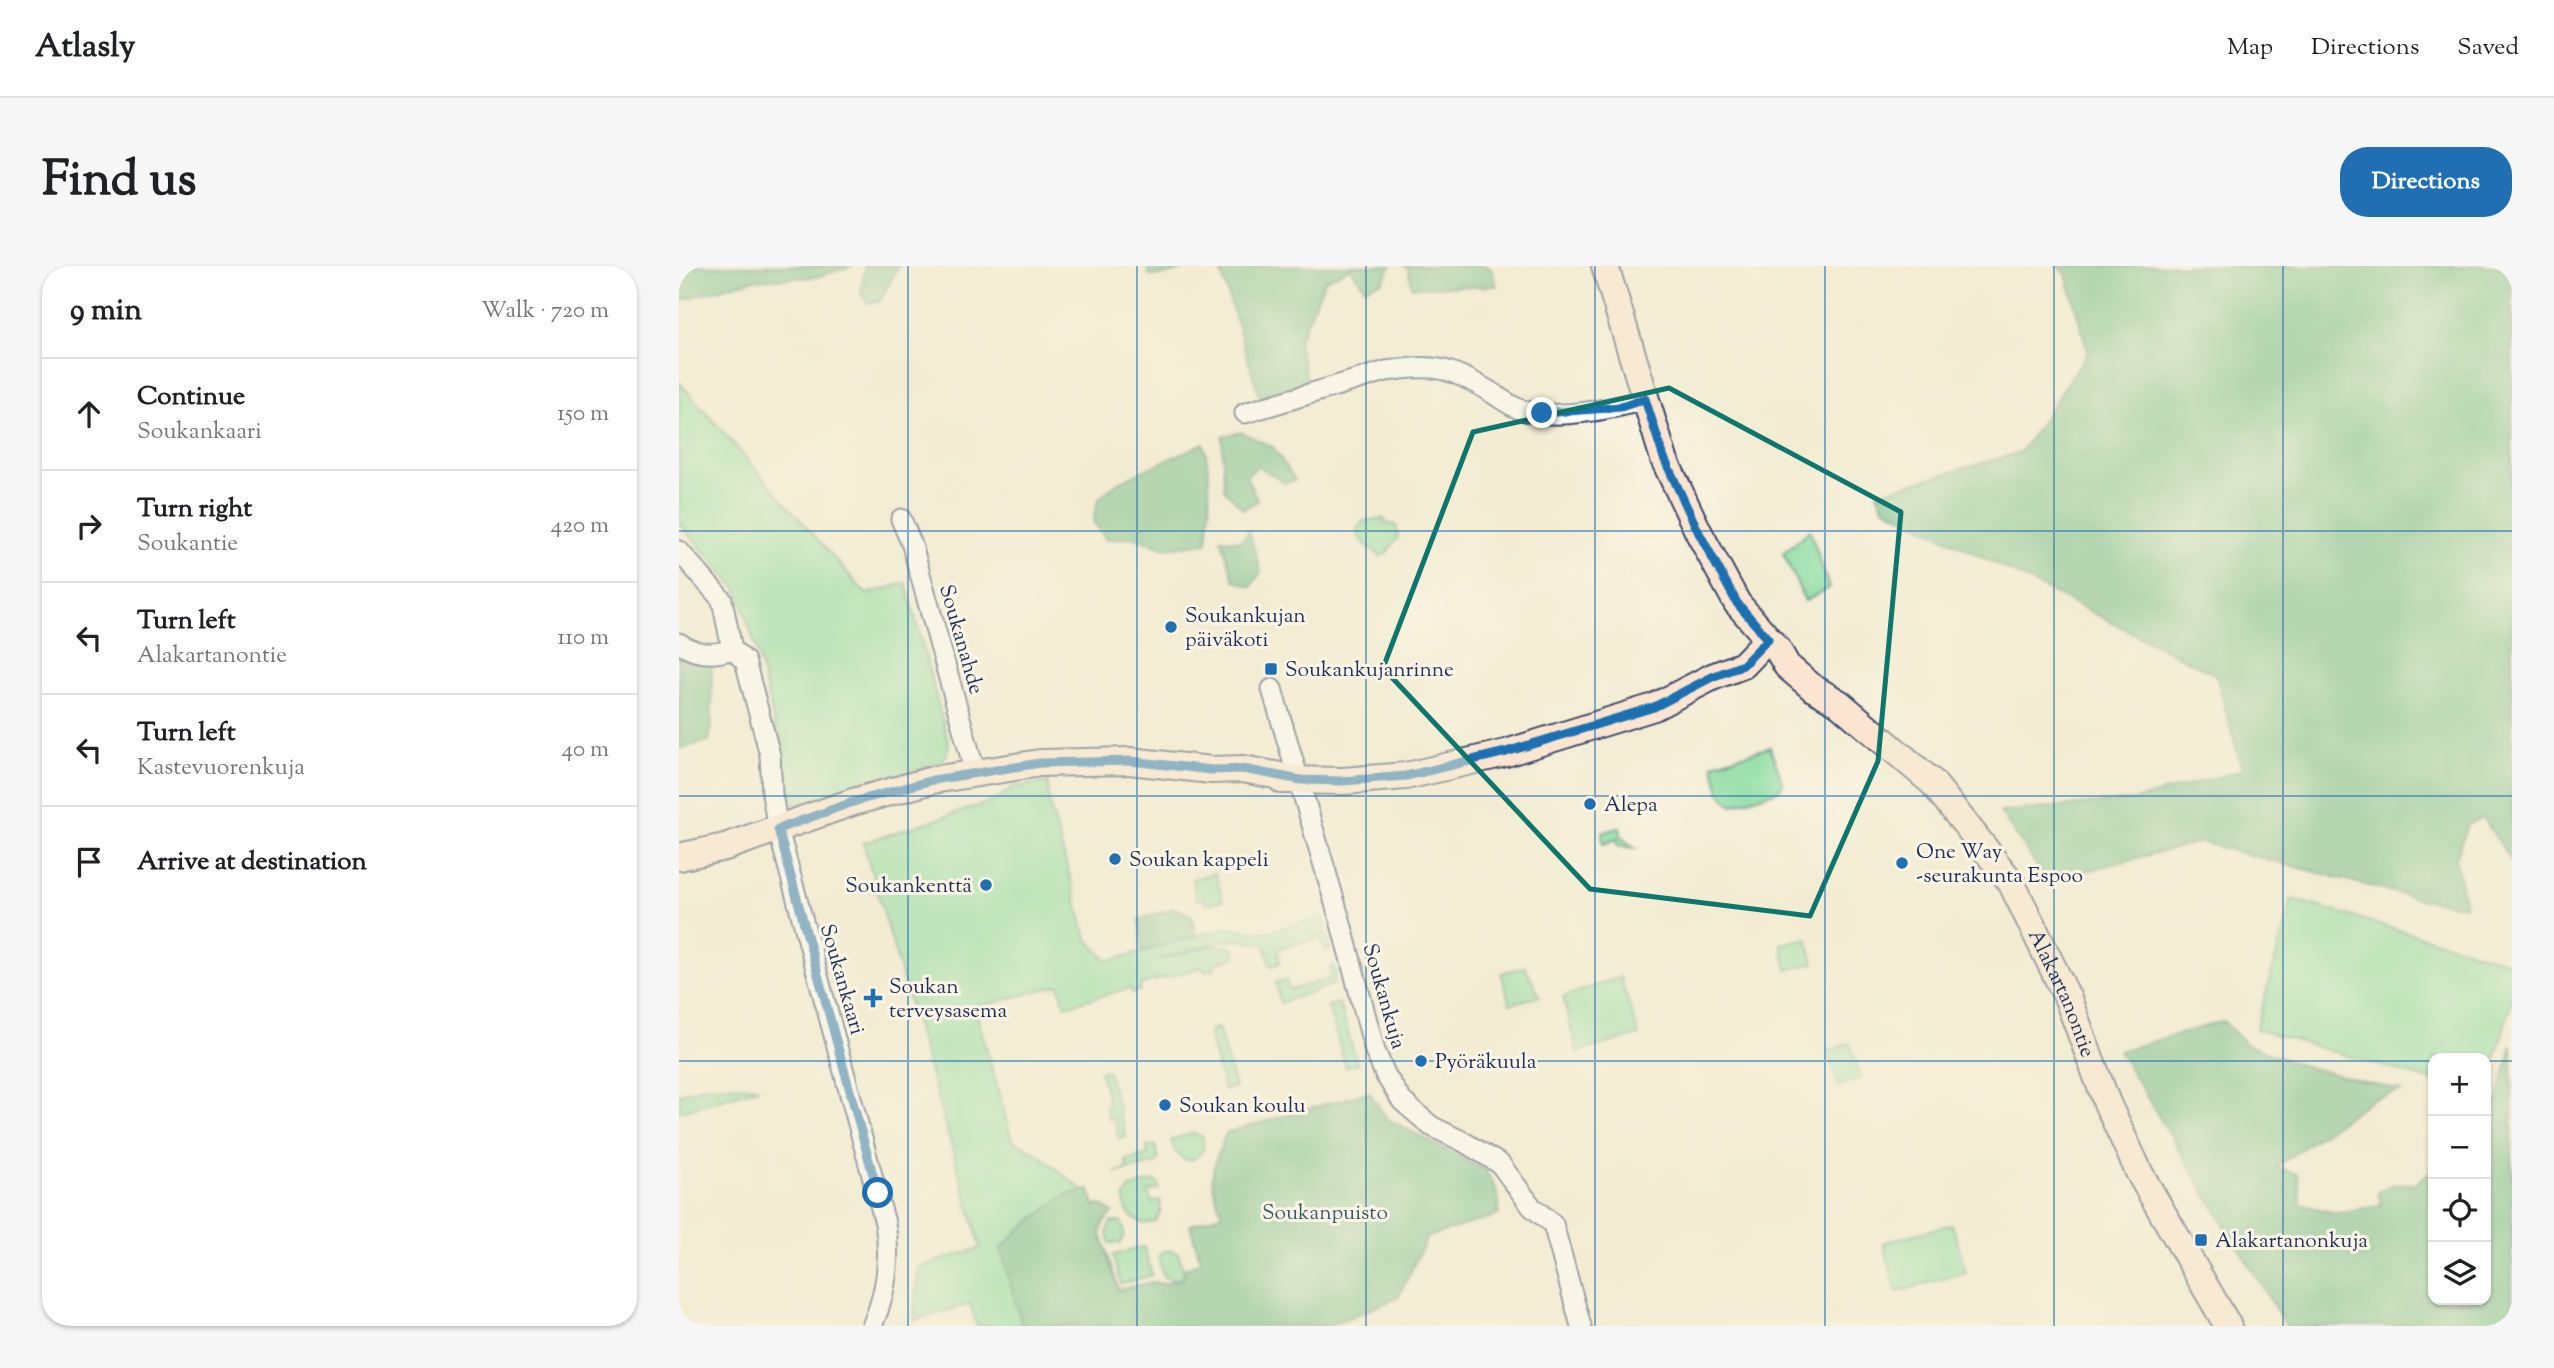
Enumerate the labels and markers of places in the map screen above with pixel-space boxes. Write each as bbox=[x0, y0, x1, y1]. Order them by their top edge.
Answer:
place label: Soukankujan päiväkoti bbox=[1185, 602, 1306, 656]
marker: Soukankujan päiväkoti bbox=[1163, 619, 1179, 635]
place label: Soukankujanrinne bbox=[1285, 656, 1454, 686]
marker: Soukankujanrinne bbox=[1263, 661, 1279, 677]
place label: Alepa bbox=[1604, 791, 1658, 821]
marker: Alepa bbox=[1582, 796, 1598, 812]
place label: One Way -seurakunta Espoo bbox=[1916, 838, 2083, 892]
place label: Soukan kappeli bbox=[1129, 846, 1269, 876]
marker: Soukan kappeli bbox=[1107, 851, 1123, 867]
marker: One Way -seurakunta Espoo bbox=[1894, 855, 1910, 871]
place label: Soukankenttä bbox=[845, 872, 972, 902]
marker: Soukankenttä bbox=[978, 877, 994, 893]
place label: Soukan terveysasema bbox=[889, 973, 1007, 1027]
marker: Soukan terveysasema bbox=[863, 988, 883, 1008]
place label: Pyöräkuula bbox=[1435, 1048, 1537, 1078]
marker: Pyöräkuula bbox=[1413, 1053, 1429, 1069]
place label: Soukan koulu bbox=[1179, 1092, 1305, 1122]
marker: Soukan koulu bbox=[1157, 1097, 1173, 1113]
place label: Alakartanonkuja bbox=[2215, 1227, 2368, 1257]
marker: Alakartanonkuja bbox=[2193, 1232, 2209, 1248]

